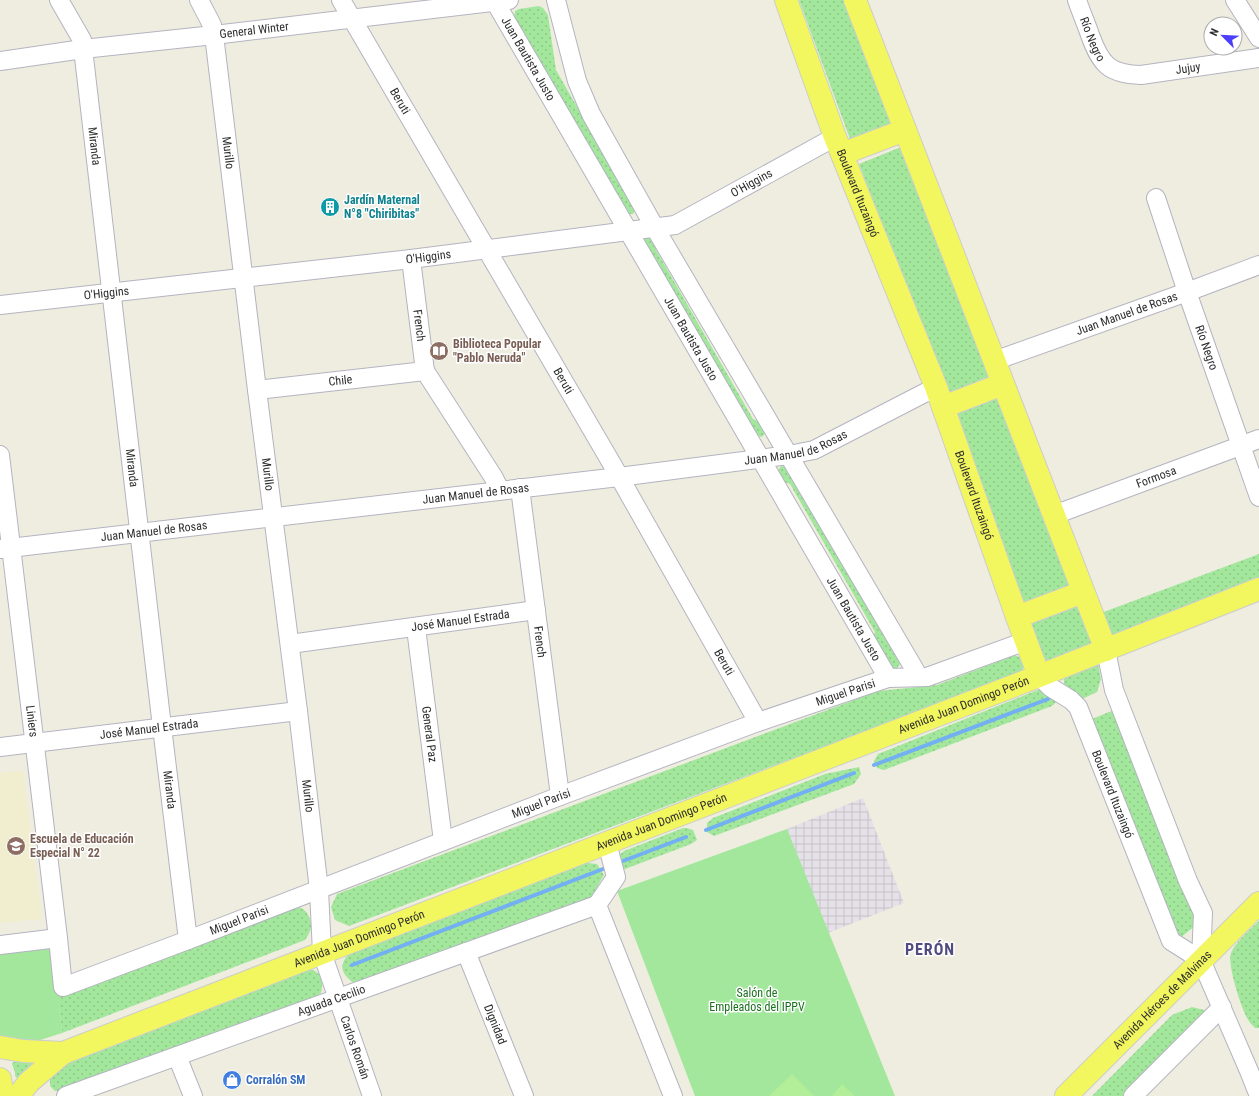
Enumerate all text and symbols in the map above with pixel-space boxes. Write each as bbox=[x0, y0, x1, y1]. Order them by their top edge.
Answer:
street label: Juan Bautista Justo bbox=[498, 14, 558, 103]
street label: Río Negro bbox=[1077, 15, 1108, 64]
north arrow bbox=[1203, 16, 1243, 56]
street label: General Winter bbox=[219, 19, 290, 41]
text: N bbox=[1207, 26, 1222, 38]
street label: Jujuy bbox=[1175, 60, 1201, 77]
street label: Beruti bbox=[387, 85, 413, 117]
street label: Miranda bbox=[85, 126, 104, 166]
street label: Murillo bbox=[219, 136, 237, 170]
street label: Boulevard Ituzaingó bbox=[834, 147, 882, 239]
street label: O'Higgins bbox=[728, 166, 775, 200]
place label: Jardín Maternal N°8 "Chiribitas" bbox=[344, 193, 420, 221]
building icon: Jardín Maternal N°8 "Chiribitas" bbox=[319, 196, 341, 218]
street label: O'Higgins bbox=[405, 247, 452, 267]
street label: O'Higgins bbox=[83, 284, 130, 303]
street label: Juan Manuel de Rosas bbox=[1074, 289, 1180, 338]
street label: Juan Bautista Justo bbox=[661, 295, 721, 383]
street label: French bbox=[410, 309, 428, 342]
street label: Río Negro bbox=[1192, 323, 1221, 372]
place label: Biblioteca Popular "Pablo Neruda" bbox=[453, 337, 541, 365]
library icon: Biblioteca Popular "Pablo Neruda" bbox=[428, 340, 450, 362]
street label: Beruti bbox=[550, 365, 577, 396]
street label: Chile bbox=[328, 372, 353, 389]
street label: Juan Manuel de Rosas bbox=[743, 427, 850, 468]
street label: Miranda bbox=[123, 448, 141, 488]
street label: Boulevard Ituzaingó bbox=[952, 449, 996, 542]
street label: Murillo bbox=[259, 457, 277, 492]
street label: Formosa bbox=[1134, 463, 1178, 491]
street label: Juan Manuel de Rosas bbox=[422, 481, 530, 507]
street label: Juan Manuel de Rosas bbox=[100, 518, 208, 544]
street label: Juan Bautista Justo bbox=[824, 575, 883, 663]
street label: José Manuel Estrada bbox=[410, 607, 511, 634]
street label: French bbox=[531, 625, 549, 659]
street label: Beruti bbox=[711, 647, 737, 678]
street label: Avenida Juan Domingo Perón bbox=[896, 673, 1031, 737]
street label: Miguel Parisi bbox=[814, 676, 877, 709]
street label: Liniers bbox=[23, 704, 41, 738]
street label: General Paz bbox=[419, 705, 440, 763]
street label: José Manuel Estrada bbox=[99, 716, 199, 742]
street label: Boulevard Ituzaingó bbox=[1089, 748, 1136, 840]
street label: Miranda bbox=[160, 770, 179, 810]
street label: Murillo bbox=[299, 779, 317, 813]
street label: Miguel Parisi bbox=[510, 786, 572, 821]
street label: Avenida Juan Domingo Perón bbox=[594, 790, 729, 853]
place label: Escuela de Educación Especial N° 22 bbox=[30, 832, 134, 860]
school or university icon: Escuela de Educación Especial N° 22 bbox=[5, 835, 27, 857]
street label: Miguel Parisi bbox=[208, 903, 270, 938]
street label: Avenida Juan Domingo Perón bbox=[292, 907, 427, 970]
district label: PERÓN bbox=[905, 940, 955, 959]
street label: Avenida Héroes de Malvinas bbox=[1110, 948, 1214, 1052]
street label: Aguada Cecilio bbox=[295, 982, 367, 1019]
park label: Salón de Empleados del IPPV bbox=[709, 986, 805, 1014]
street label: Dignidad bbox=[481, 1002, 509, 1046]
street label: Carlos Román bbox=[338, 1014, 373, 1081]
shop icon: Corralón SM bbox=[221, 1069, 243, 1091]
place label: Corralón SM bbox=[246, 1073, 305, 1087]

